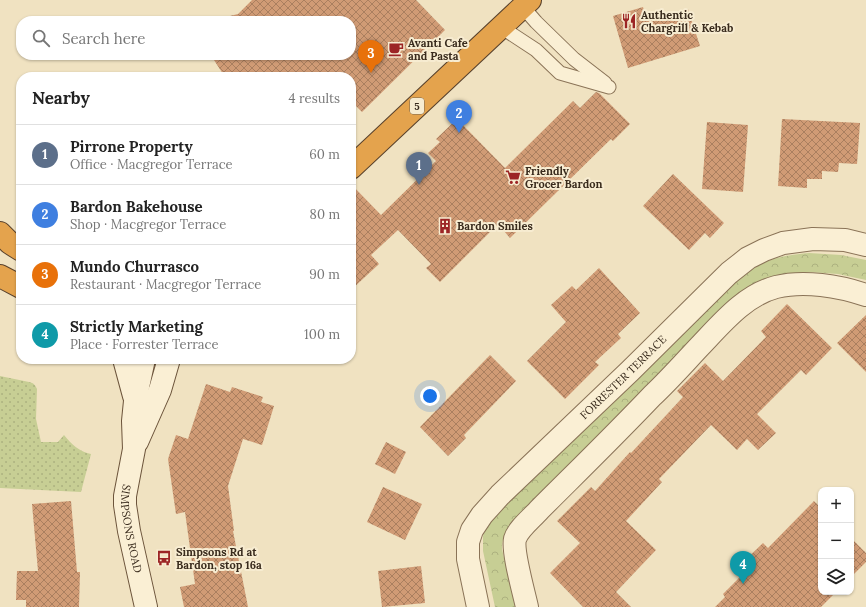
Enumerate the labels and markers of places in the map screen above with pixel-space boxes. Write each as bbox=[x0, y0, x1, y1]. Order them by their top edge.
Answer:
place label: Authentic Chargrill & Kebab bbox=[641, 8, 733, 35]
restaurant icon: Authentic Chargrill & Kebab bbox=[620, 12, 638, 30]
place label: Avanti Cafe and Pasta bbox=[408, 36, 468, 63]
pin: 3 bbox=[358, 40, 384, 73]
cafe icon: Avanti Cafe and Pasta bbox=[387, 40, 405, 58]
pin: 2 bbox=[446, 100, 472, 133]
pin: 1 bbox=[406, 152, 432, 185]
place label: Friendly Grocer Bardon bbox=[525, 164, 602, 191]
supermarket icon: Friendly Grocer Bardon bbox=[504, 168, 522, 186]
building icon: Bardon Smiles bbox=[436, 217, 454, 235]
place label: Bardon Smiles bbox=[457, 219, 533, 233]
place label: Simpsons Rd at Bardon, stop 16a bbox=[176, 545, 262, 572]
bus stop icon: Simpsons Rd at Bardon, stop 16a bbox=[155, 549, 173, 567]
pin: 4 bbox=[730, 551, 756, 584]

